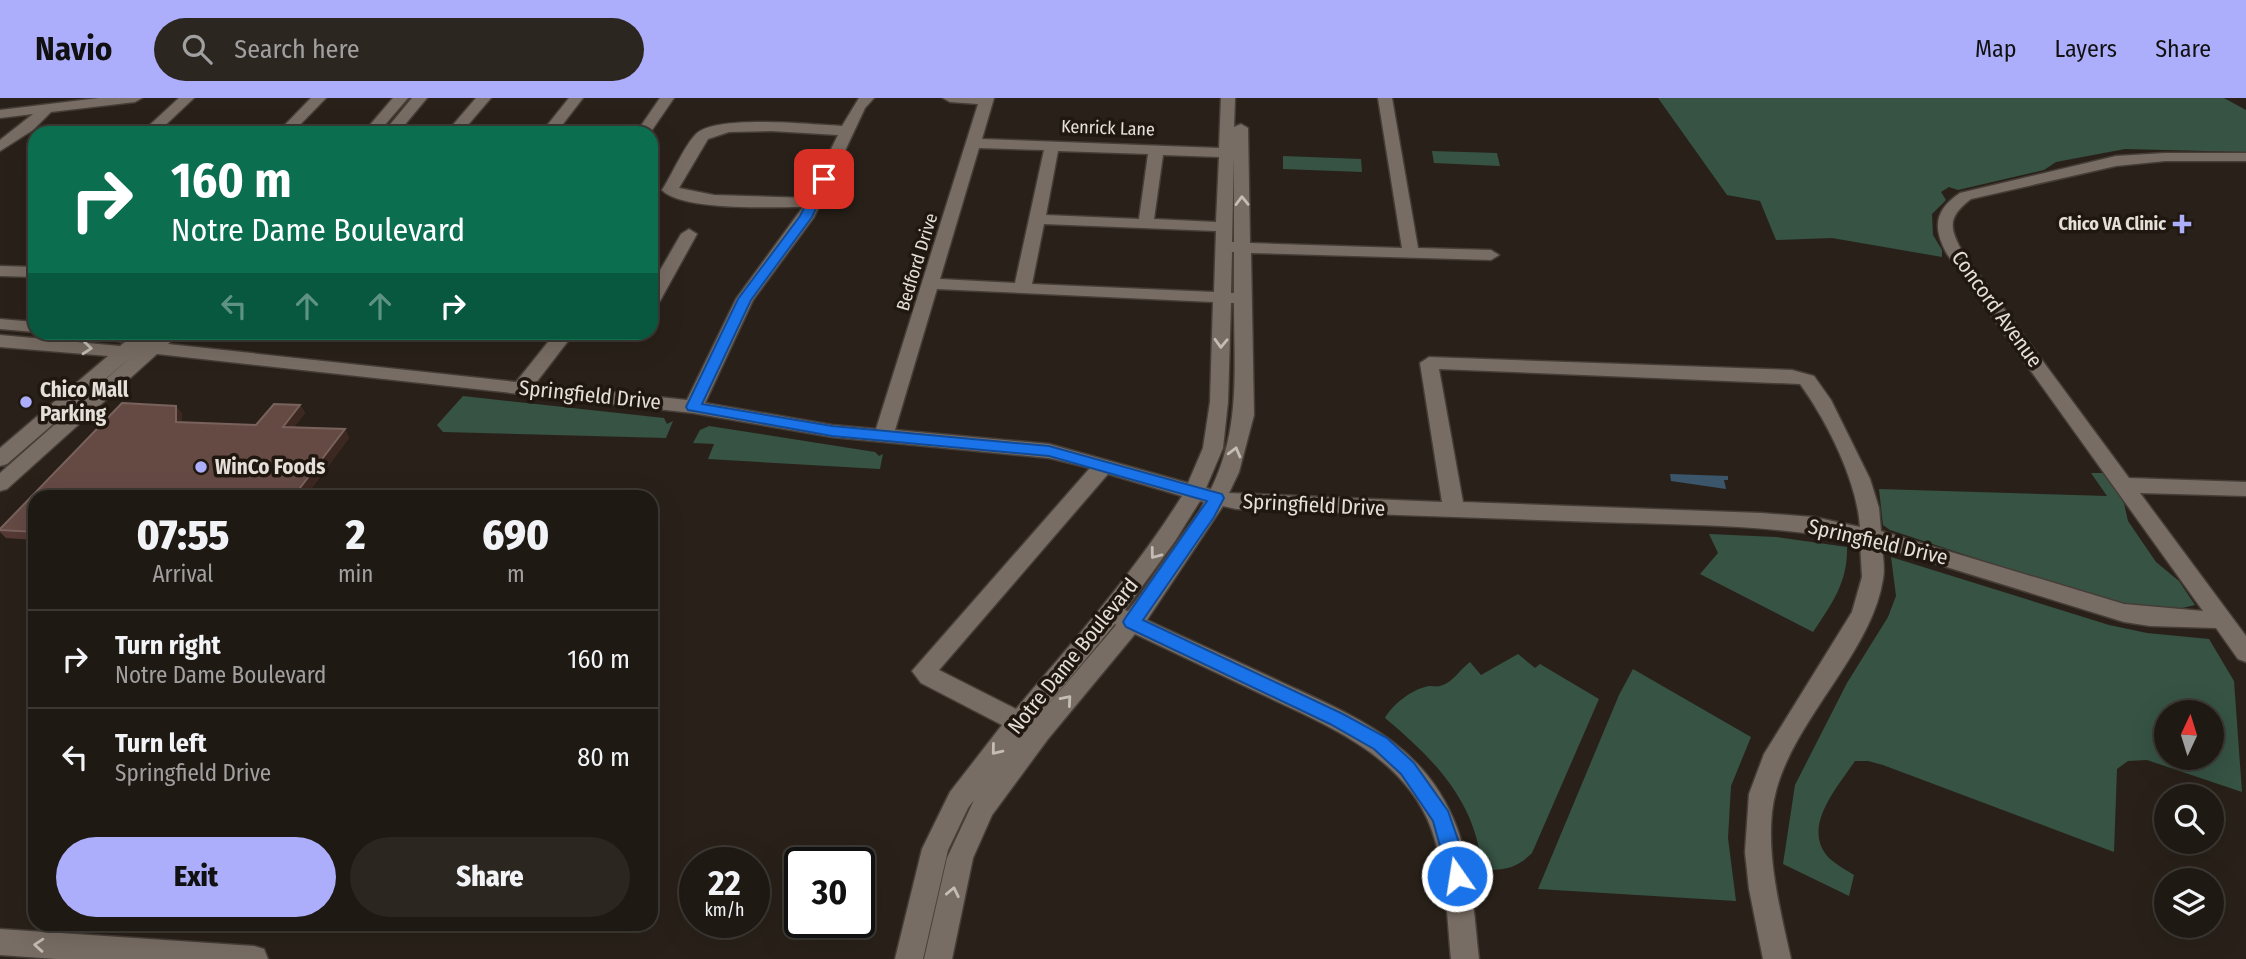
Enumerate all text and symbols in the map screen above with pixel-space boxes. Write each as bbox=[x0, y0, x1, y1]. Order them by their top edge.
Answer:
search box bbox=[154, 18, 644, 81]
text: Navio bbox=[35, 29, 112, 69]
icon: search bbox=[178, 30, 216, 68]
text: Search here bbox=[234, 34, 360, 65]
text: Map bbox=[1975, 35, 2017, 63]
text: Layers bbox=[2055, 35, 2117, 63]
text: Share bbox=[2155, 35, 2211, 63]
street label: Kenrick Lane bbox=[1061, 115, 1155, 141]
pin bbox=[794, 149, 854, 209]
text: 160 m bbox=[171, 151, 292, 210]
icon: right bbox=[56, 154, 147, 245]
icon: arrive bbox=[805, 160, 843, 198]
one-way arrow bbox=[1234, 195, 1250, 206]
street label: Bedford Drive bbox=[892, 210, 942, 313]
text: Notre Dame Boulevard bbox=[171, 211, 465, 249]
place label: Chico VA Clinic bbox=[2058, 213, 2166, 235]
marker: Chico VA Clinic bbox=[2172, 214, 2192, 234]
street label: Concord Avenue bbox=[1946, 246, 2048, 372]
icon: left bbox=[215, 287, 253, 325]
icon: ahead bbox=[288, 287, 326, 325]
icon: ahead bbox=[361, 287, 399, 325]
icon: right bbox=[434, 287, 472, 325]
one-way arrow bbox=[1213, 338, 1229, 348]
one-way arrow bbox=[81, 340, 92, 355]
street label: Springfield Drive bbox=[518, 375, 662, 415]
place label: Chico Mall Parking bbox=[40, 377, 129, 427]
marker: Chico Mall Parking bbox=[18, 394, 34, 410]
one-way arrow bbox=[1226, 446, 1241, 458]
place label: WinCo Foods bbox=[215, 454, 325, 480]
marker: WinCo Foods bbox=[193, 459, 209, 475]
street label: Springfield Drive bbox=[1242, 488, 1386, 522]
text: 07:55 bbox=[137, 510, 229, 560]
text: 2 bbox=[346, 510, 366, 560]
text: 690 bbox=[482, 510, 549, 560]
street label: Springfield Drive bbox=[1806, 513, 1950, 571]
one-way arrow bbox=[1151, 546, 1163, 559]
text: Arrival bbox=[152, 560, 213, 588]
text: min bbox=[338, 560, 374, 588]
text: m bbox=[507, 560, 525, 588]
street label: Notre Dame Boulevard bbox=[1002, 573, 1144, 739]
text: Turn right bbox=[115, 630, 221, 661]
icon: right bbox=[56, 640, 94, 678]
text: 160 m bbox=[567, 644, 630, 675]
text: Notre Dame Boulevard bbox=[115, 661, 326, 689]
one-way arrow bbox=[1059, 695, 1071, 708]
north arrow bbox=[2154, 700, 2224, 770]
map controls bbox=[2154, 700, 2224, 938]
text: Turn left bbox=[115, 728, 207, 759]
icon: left bbox=[56, 738, 94, 776]
text: 80 m bbox=[577, 742, 630, 773]
one-way arrow bbox=[992, 742, 1005, 754]
text: Springfield Drive bbox=[115, 759, 271, 787]
button: search bbox=[2154, 784, 2224, 854]
button: Exit bbox=[56, 837, 336, 917]
button: Share bbox=[350, 837, 630, 917]
position arrow bbox=[1420, 839, 1494, 913]
speed limit sign: 30 bbox=[784, 847, 875, 938]
text: 22 bbox=[708, 862, 741, 904]
button: layers bbox=[2154, 868, 2224, 938]
one-way arrow bbox=[944, 886, 959, 898]
text: km/h bbox=[704, 899, 745, 921]
one-way arrow bbox=[33, 938, 44, 953]

